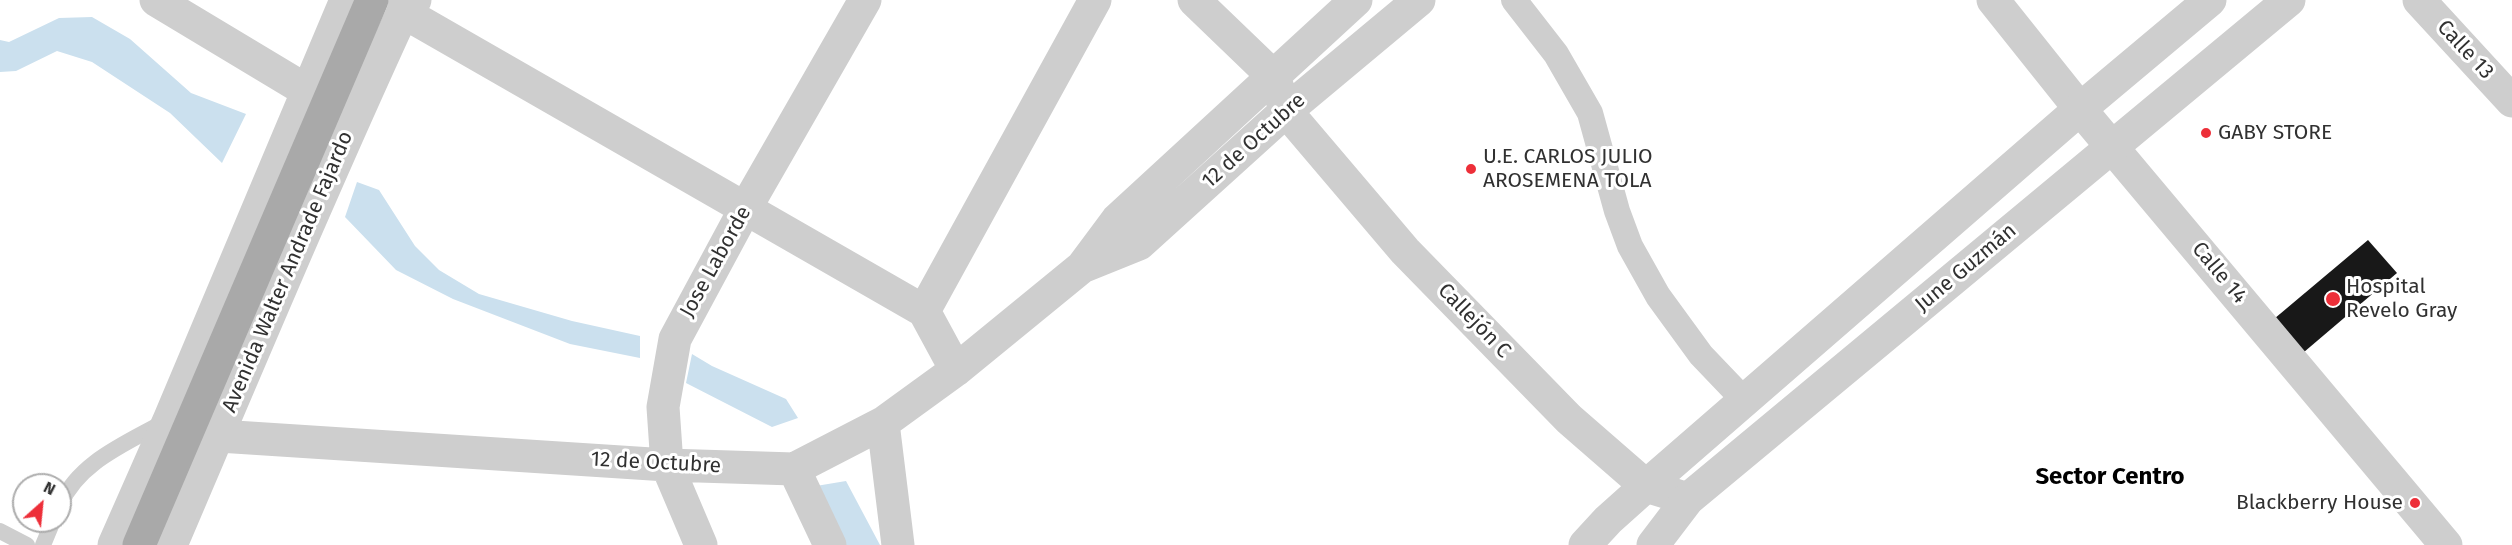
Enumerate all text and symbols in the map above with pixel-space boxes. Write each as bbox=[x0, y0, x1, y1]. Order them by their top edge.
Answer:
street label: Calle 13 bbox=[2431, 15, 2499, 85]
street label: 12 de Octubre bbox=[1197, 88, 1311, 194]
place label: GABY STORE bbox=[2218, 120, 2332, 146]
marker: GABY STORE bbox=[2199, 126, 2213, 140]
street label: Avenida Walter Andrade Fajardo bbox=[217, 128, 359, 416]
place label: U.E. CARLOS JULIO AROSEMENA TOLA bbox=[1483, 144, 1653, 194]
marker: U.E. CARLOS JULIO AROSEMENA TOLA bbox=[1464, 162, 1478, 176]
street label: Jose Laborde bbox=[675, 202, 757, 322]
street label: June Guzmán bbox=[1910, 218, 2022, 318]
street label: Calle 14 bbox=[2186, 237, 2252, 309]
place label: Hospital Revelo Gray bbox=[2346, 274, 2457, 324]
street label: Callejón C bbox=[1432, 278, 1516, 364]
marker: Hospital Revelo Gray bbox=[2324, 290, 2342, 308]
street label: 12 de Octubre bbox=[590, 447, 722, 479]
district label: Sector Centro bbox=[2035, 463, 2185, 491]
north arrow bbox=[12, 473, 72, 533]
text: N bbox=[40, 477, 59, 499]
place label: Blackberry House bbox=[2236, 490, 2403, 516]
marker: Blackberry House bbox=[2408, 496, 2422, 510]

